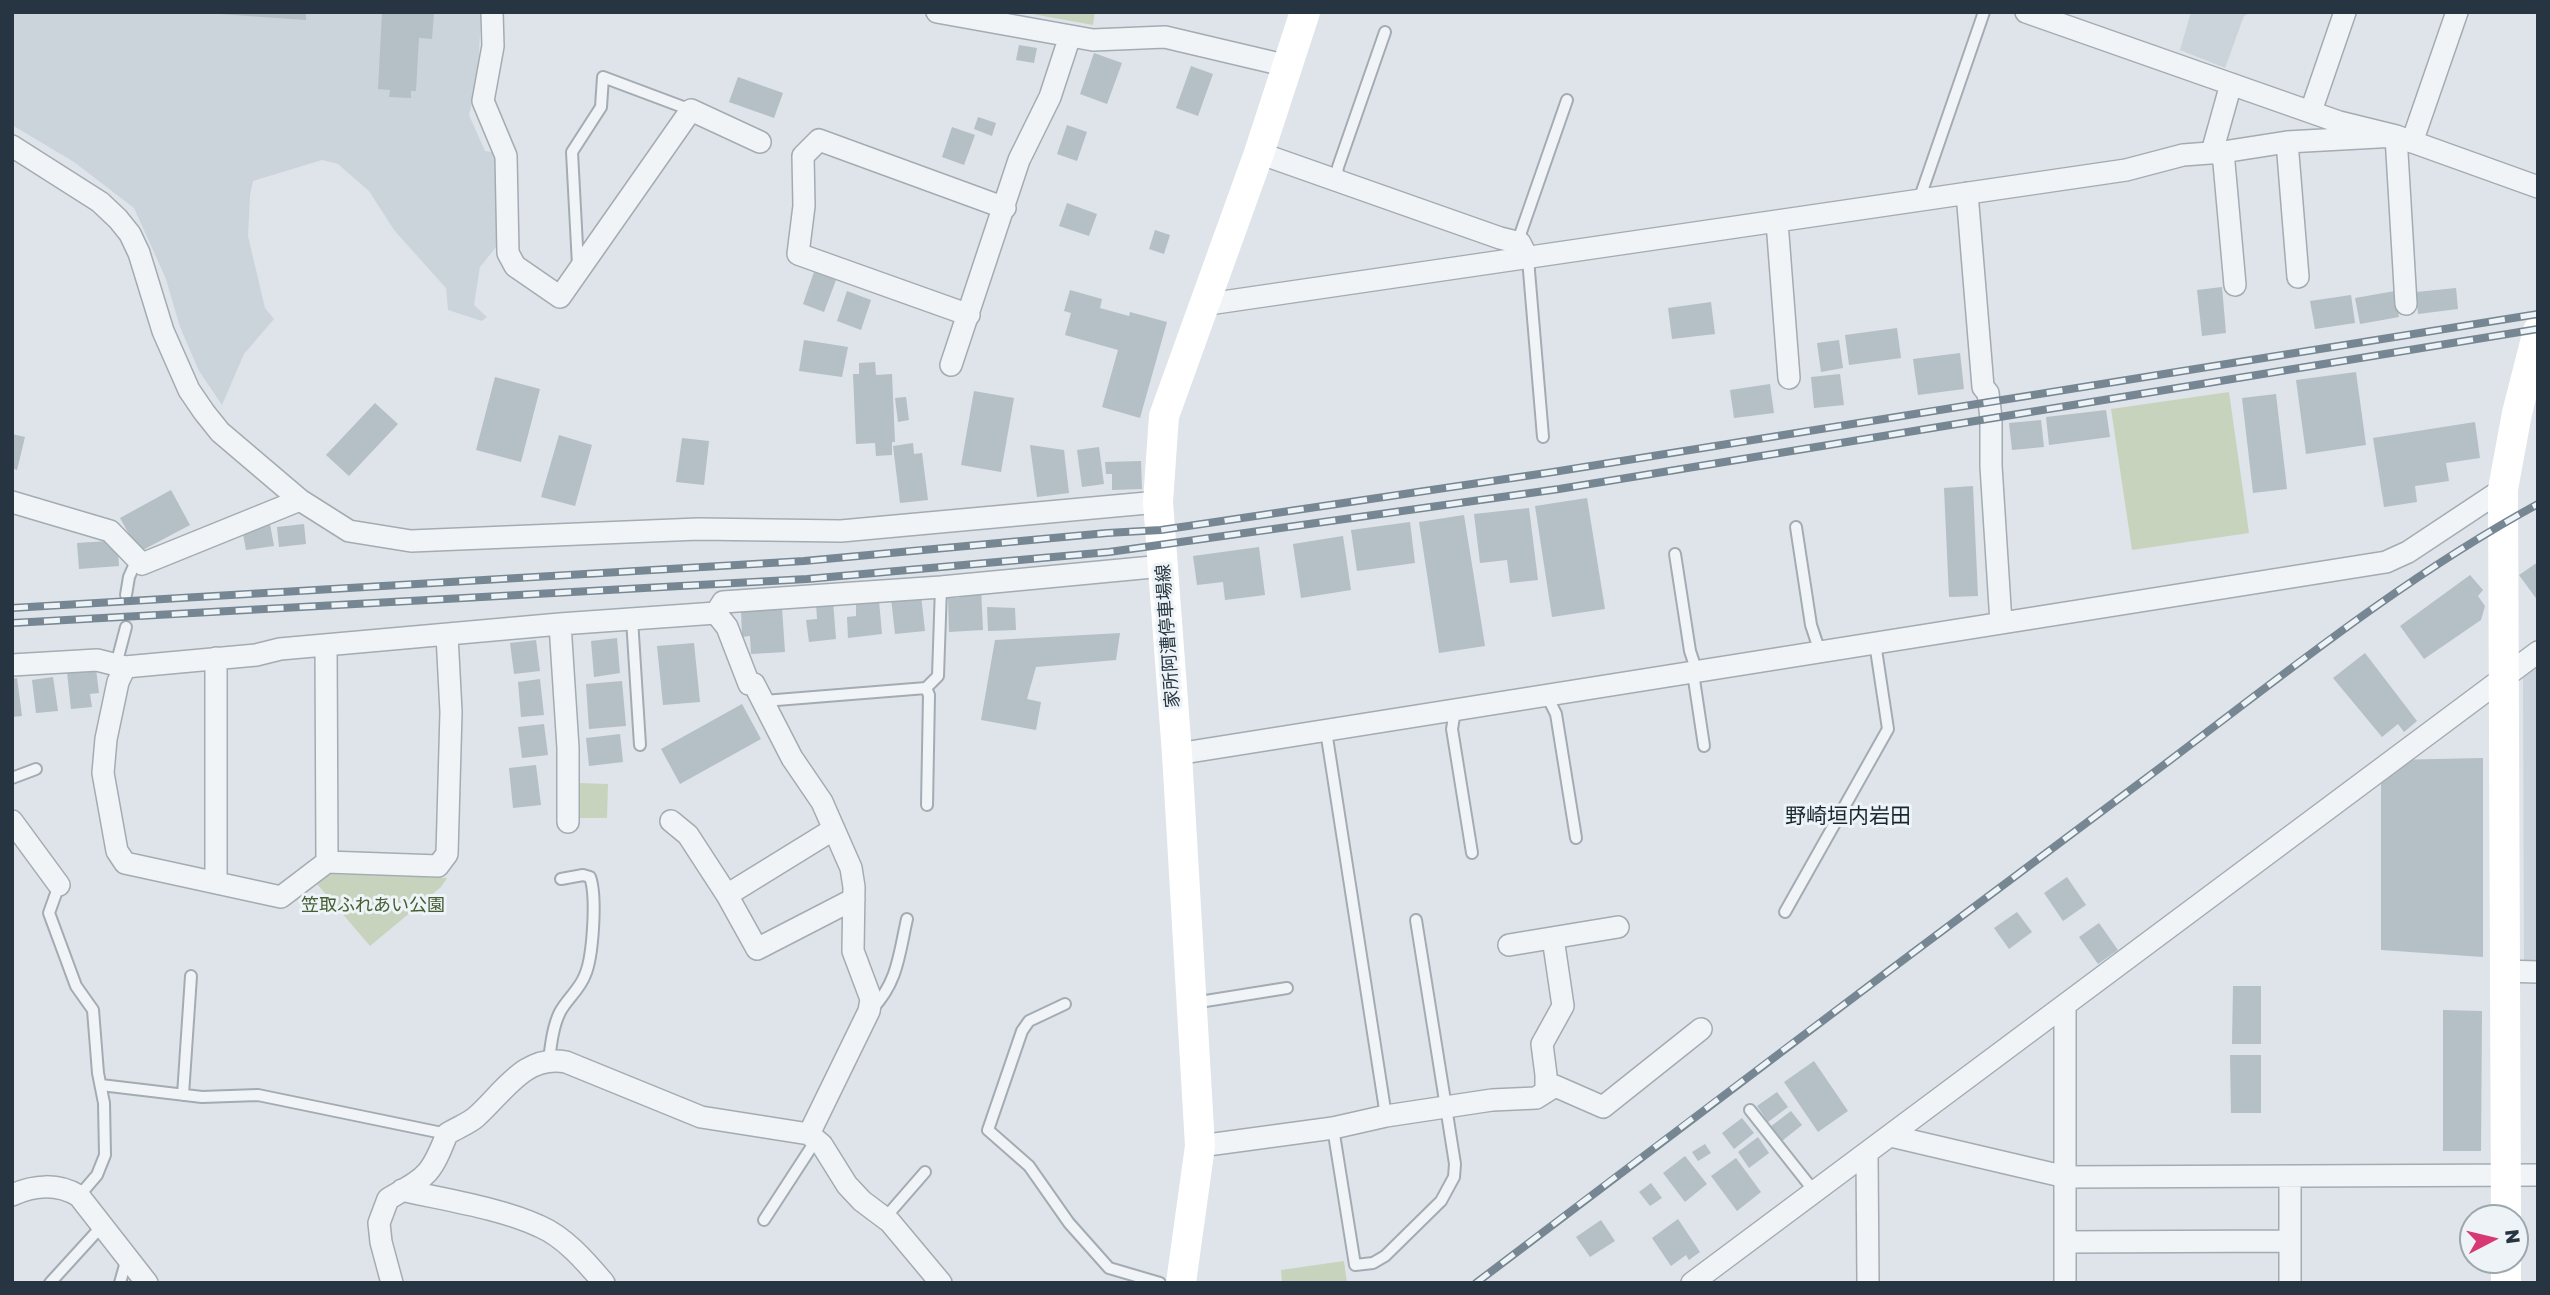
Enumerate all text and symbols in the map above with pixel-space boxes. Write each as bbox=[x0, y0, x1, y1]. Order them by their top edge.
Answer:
street label: 家所阿漕停車場線 bbox=[1152, 563, 1184, 709]
district label: 野崎垣内岩田 bbox=[1785, 803, 1911, 829]
park label: 笠取ふれあい公園 bbox=[301, 894, 445, 916]
north arrow bbox=[2459, 1204, 2529, 1274]
text: N bbox=[2501, 1228, 2526, 1245]

